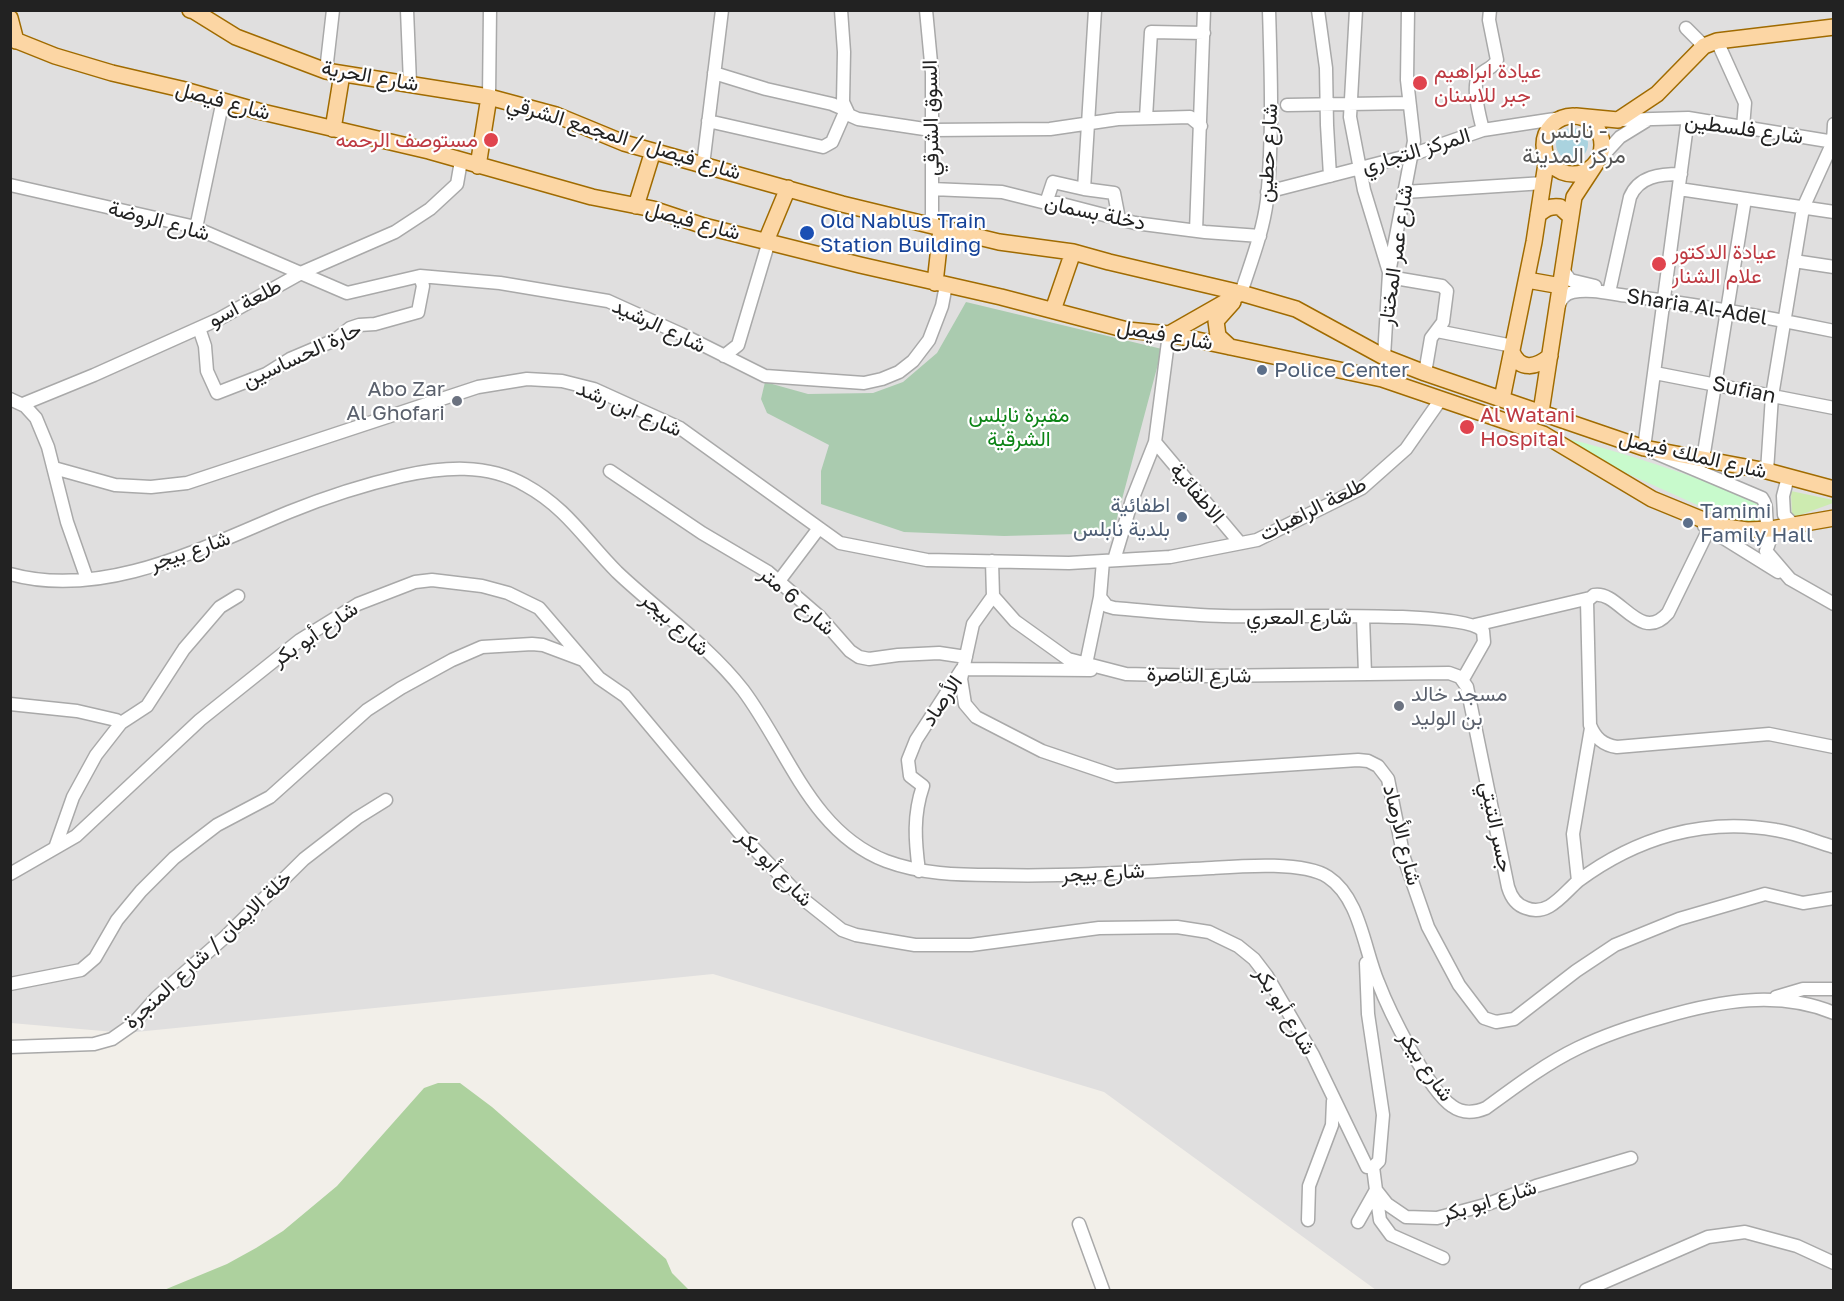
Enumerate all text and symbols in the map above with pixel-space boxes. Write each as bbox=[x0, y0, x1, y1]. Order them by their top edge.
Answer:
street label: شارع الحرية bbox=[319, 55, 421, 97]
place label: عيادة ابراهيم جبر للاسنان bbox=[1434, 58, 1541, 108]
street label: السوق الشرقي bbox=[917, 60, 945, 176]
marker: عيادة ابراهيم جبر للاسنان bbox=[1411, 74, 1429, 92]
street label: شارع فيصل bbox=[173, 76, 273, 126]
street label: شارع فيصل / المجمع الشرقي bbox=[504, 90, 744, 186]
street label: شارع حطين bbox=[1253, 103, 1283, 203]
street label: شارع فلسطين bbox=[1683, 108, 1805, 150]
district label: نابلس - مركز المدينة bbox=[1522, 118, 1626, 170]
street label: المركز التجاري bbox=[1359, 123, 1473, 179]
place label: مستوصف الرحمه bbox=[335, 127, 478, 153]
marker: مستوصف الرحمه bbox=[482, 131, 500, 149]
street label: شارع عمر المختار bbox=[1374, 183, 1418, 327]
street label: دخلة بسمان bbox=[1042, 190, 1148, 236]
street label: شارع الروضة bbox=[106, 195, 212, 247]
street label: شارع فيصل bbox=[643, 196, 743, 246]
place label: Old Nablus Train Station Building bbox=[820, 208, 986, 258]
marker: Old Nablus Train Station Building bbox=[798, 224, 816, 242]
place label: عيادة الدكتور علام الشنار bbox=[1672, 239, 1776, 289]
marker: عيادة الدكتور علام الشنار bbox=[1650, 255, 1668, 273]
street label: طلعة اسو bbox=[204, 273, 286, 333]
street label: Sharia Al-Adel bbox=[1625, 283, 1769, 331]
street label: شارع الرشيد bbox=[608, 293, 710, 359]
street label: شارع فيصل bbox=[1115, 314, 1215, 356]
street label: حارة الحساسين bbox=[238, 316, 366, 394]
place label: Police Center bbox=[1274, 357, 1409, 383]
marker: Police Center bbox=[1255, 363, 1269, 377]
street label: Sufian bbox=[1710, 371, 1778, 409]
street label: شارع ابن رشد bbox=[572, 375, 686, 443]
place label: Abo Zar Al Ghofari bbox=[346, 376, 445, 426]
marker: Abo Zar Al Ghofari bbox=[450, 394, 464, 408]
park label: مقبرة نابلس الشرقية bbox=[969, 402, 1069, 452]
place label: Al Watani Hospital bbox=[1480, 402, 1575, 452]
marker: Al Watani Hospital bbox=[1458, 418, 1476, 436]
street label: شارع الملك فيصل bbox=[1617, 426, 1769, 484]
street label: الاطفائية bbox=[1164, 458, 1230, 528]
street label: طلعة الراهبات bbox=[1255, 471, 1371, 547]
place label: اطفائية بلدية نابلس bbox=[1073, 492, 1170, 542]
place label: Tamimi Family Hall bbox=[1700, 498, 1813, 548]
marker: اطفائية بلدية نابلس bbox=[1175, 510, 1189, 524]
marker: Tamimi Family Hall bbox=[1681, 516, 1695, 530]
street label: شارع بيجر bbox=[146, 525, 234, 577]
street label: شارع 6 متر bbox=[754, 561, 840, 641]
street label: شارع بيجر bbox=[635, 587, 715, 661]
street label: شارع أبو بكر bbox=[267, 596, 363, 672]
street label: شارع المعري bbox=[1246, 604, 1352, 630]
street label: شارع الناصرة bbox=[1146, 661, 1252, 689]
street label: الأرصاد bbox=[916, 671, 968, 731]
place label: مسجد خالد بن الوليد bbox=[1411, 681, 1507, 731]
marker: مسجد خالد بن الوليد bbox=[1392, 699, 1406, 713]
street label: جسر التيتي bbox=[1474, 779, 1518, 875]
street label: شارع الأرصاد bbox=[1377, 782, 1427, 888]
street label: شارع أبو بكر bbox=[732, 824, 818, 912]
street label: شارع بيجر bbox=[1061, 858, 1145, 888]
street label: خلة الايمان / شارع المنجرة bbox=[119, 866, 297, 1034]
street label: شارع أبو بكر bbox=[1249, 962, 1321, 1060]
street label: شارع بيكر bbox=[1393, 1026, 1459, 1106]
street label: شارع ابو بكر bbox=[1438, 1175, 1540, 1227]

